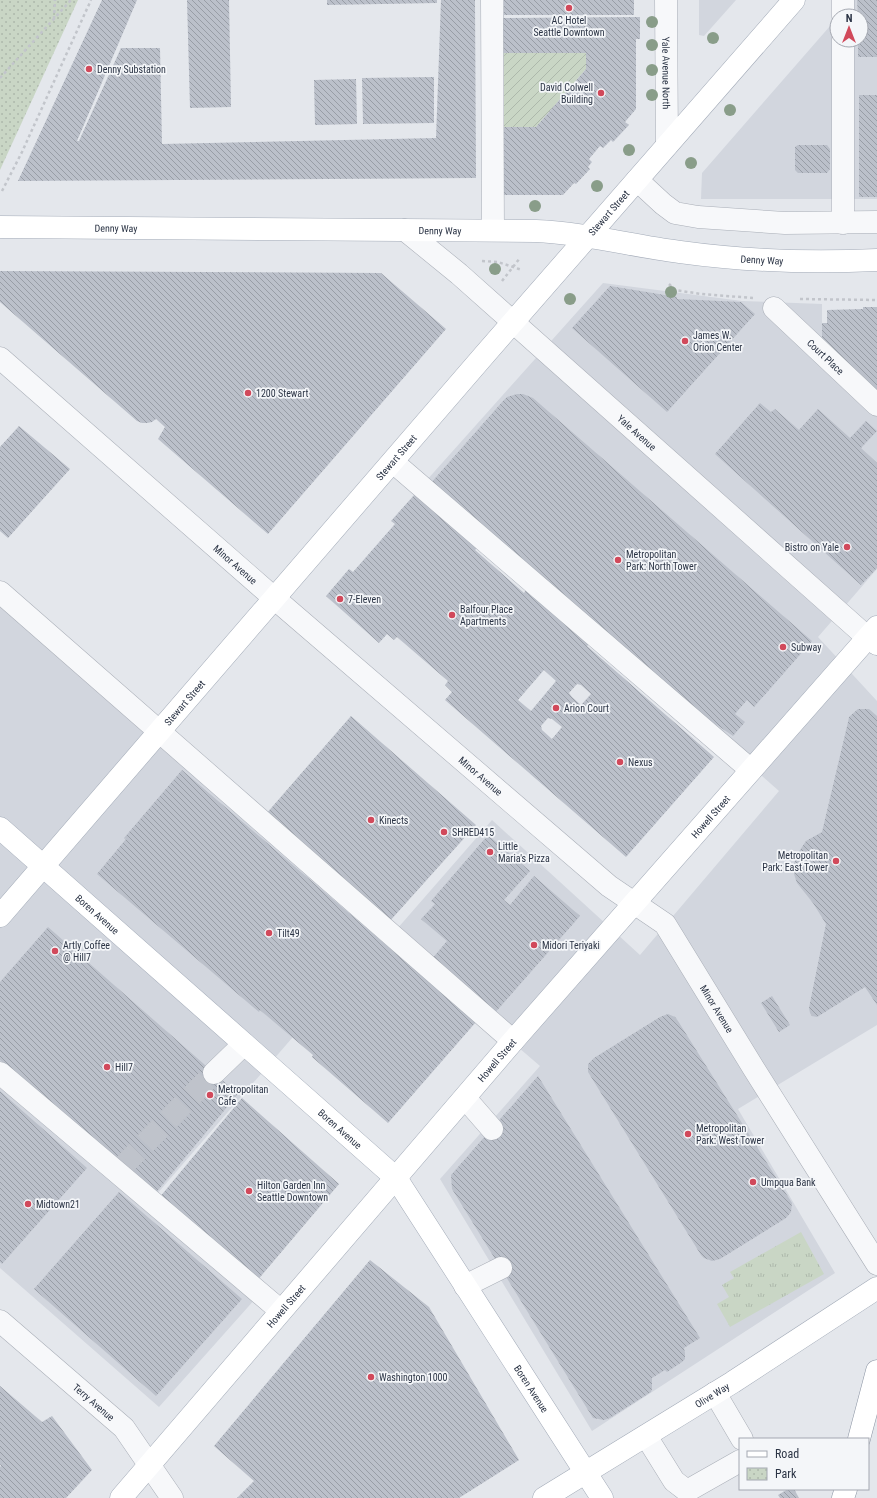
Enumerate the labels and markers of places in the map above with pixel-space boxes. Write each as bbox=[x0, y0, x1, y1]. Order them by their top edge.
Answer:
marker: AC Hotel Seattle Downtown bbox=[564, 3, 574, 13]
place label: AC Hotel Seattle Downtown bbox=[533, 15, 605, 38]
marker: Denny Substation bbox=[84, 64, 94, 74]
place label: Denny Substation bbox=[97, 64, 166, 75]
place label: David Colwell Building bbox=[540, 82, 593, 105]
marker: David Colwell Building bbox=[596, 88, 606, 98]
place label: James W. Orion Center bbox=[693, 330, 742, 353]
marker: James W. Orion Center bbox=[680, 336, 690, 346]
marker: 1200 Stewart bbox=[243, 388, 253, 398]
place label: 1200 Stewart bbox=[256, 388, 308, 399]
place label: Bistro on Yale bbox=[785, 542, 839, 553]
marker: Bistro on Yale bbox=[842, 542, 852, 552]
place label: Metropolitan Park: North Tower bbox=[626, 549, 697, 572]
marker: Metropolitan Park: North Tower bbox=[613, 555, 623, 565]
marker: 7-Eleven bbox=[335, 594, 345, 604]
place label: 7-Eleven bbox=[348, 594, 381, 605]
place label: Balfour Place Apartments bbox=[460, 604, 513, 627]
marker: Balfour Place Apartments bbox=[447, 610, 457, 620]
marker: Subway bbox=[778, 642, 788, 652]
place label: Subway bbox=[791, 642, 821, 653]
marker: Arion Court bbox=[551, 703, 561, 713]
place label: Arion Court bbox=[564, 703, 609, 714]
marker: Nexus bbox=[615, 757, 625, 767]
place label: Nexus bbox=[628, 757, 653, 768]
marker: Kinects bbox=[366, 815, 376, 825]
place label: Kinects bbox=[379, 815, 409, 826]
marker: SHRED415 bbox=[439, 827, 449, 837]
place label: SHRED415 bbox=[452, 827, 494, 838]
place label: Little Maria's Pizza bbox=[498, 841, 550, 864]
marker: Little Maria's Pizza bbox=[485, 847, 495, 857]
place label: Metropolitan Park: East Tower bbox=[762, 850, 828, 873]
marker: Metropolitan Park: East Tower bbox=[831, 856, 841, 866]
marker: Tilt49 bbox=[264, 928, 274, 938]
place label: Tilt49 bbox=[277, 928, 300, 939]
place label: Artly Coffee @ Hill7 bbox=[63, 940, 110, 963]
marker: Midori Teriyaki bbox=[529, 940, 539, 950]
place label: Midori Teriyaki bbox=[542, 940, 600, 951]
marker: Artly Coffee @ Hill7 bbox=[50, 946, 60, 956]
marker: Hill7 bbox=[102, 1062, 112, 1072]
place label: Hill7 bbox=[115, 1062, 133, 1073]
place label: Metropolitan Cafe bbox=[218, 1084, 268, 1107]
marker: Metropolitan Cafe bbox=[205, 1090, 215, 1100]
place label: Metropolitan Park: West Tower bbox=[696, 1123, 764, 1146]
marker: Metropolitan Park: West Tower bbox=[683, 1129, 693, 1139]
marker: Umpqua Bank bbox=[748, 1177, 758, 1187]
place label: Umpqua Bank bbox=[761, 1177, 816, 1188]
place label: Hilton Garden Inn Seattle Downtown bbox=[257, 1180, 328, 1203]
marker: Hilton Garden Inn Seattle Downtown bbox=[244, 1186, 254, 1196]
marker: Midtown21 bbox=[23, 1199, 33, 1209]
place label: Midtown21 bbox=[36, 1199, 80, 1210]
marker: Washington 1000 bbox=[366, 1372, 376, 1382]
place label: Washington 1000 bbox=[379, 1372, 448, 1383]

